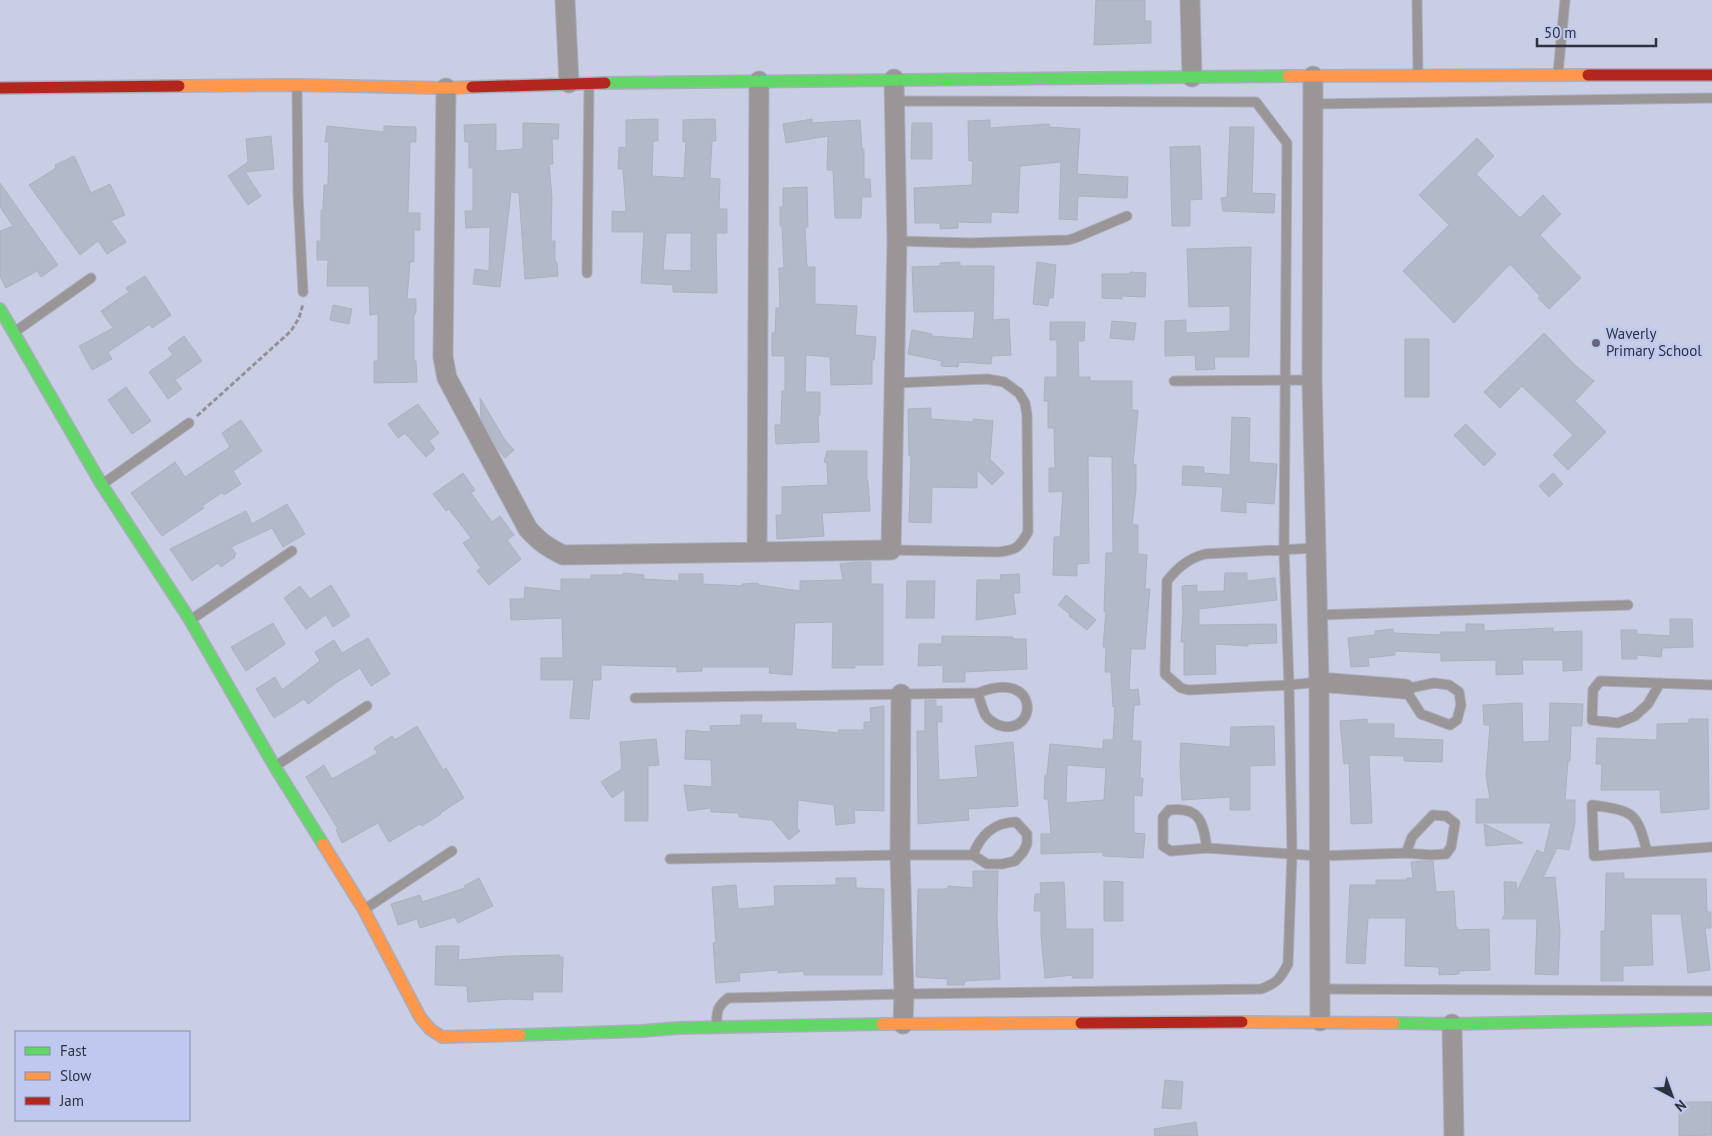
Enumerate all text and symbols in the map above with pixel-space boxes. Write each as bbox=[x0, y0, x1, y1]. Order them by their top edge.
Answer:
scale bar bbox=[1537, 15, 1656, 47]
text: 50 m bbox=[1544, 23, 1577, 42]
place label: Waverly Primary School bbox=[1606, 324, 1702, 360]
marker: Waverly Primary School bbox=[1590, 337, 1602, 349]
legend bbox=[15, 1031, 190, 1121]
text: Fast bbox=[60, 1041, 87, 1060]
text: Slow bbox=[60, 1066, 91, 1085]
north arrow bbox=[1647, 1071, 1697, 1121]
text: Jam bbox=[59, 1091, 84, 1110]
text: N bbox=[1671, 1096, 1690, 1116]

